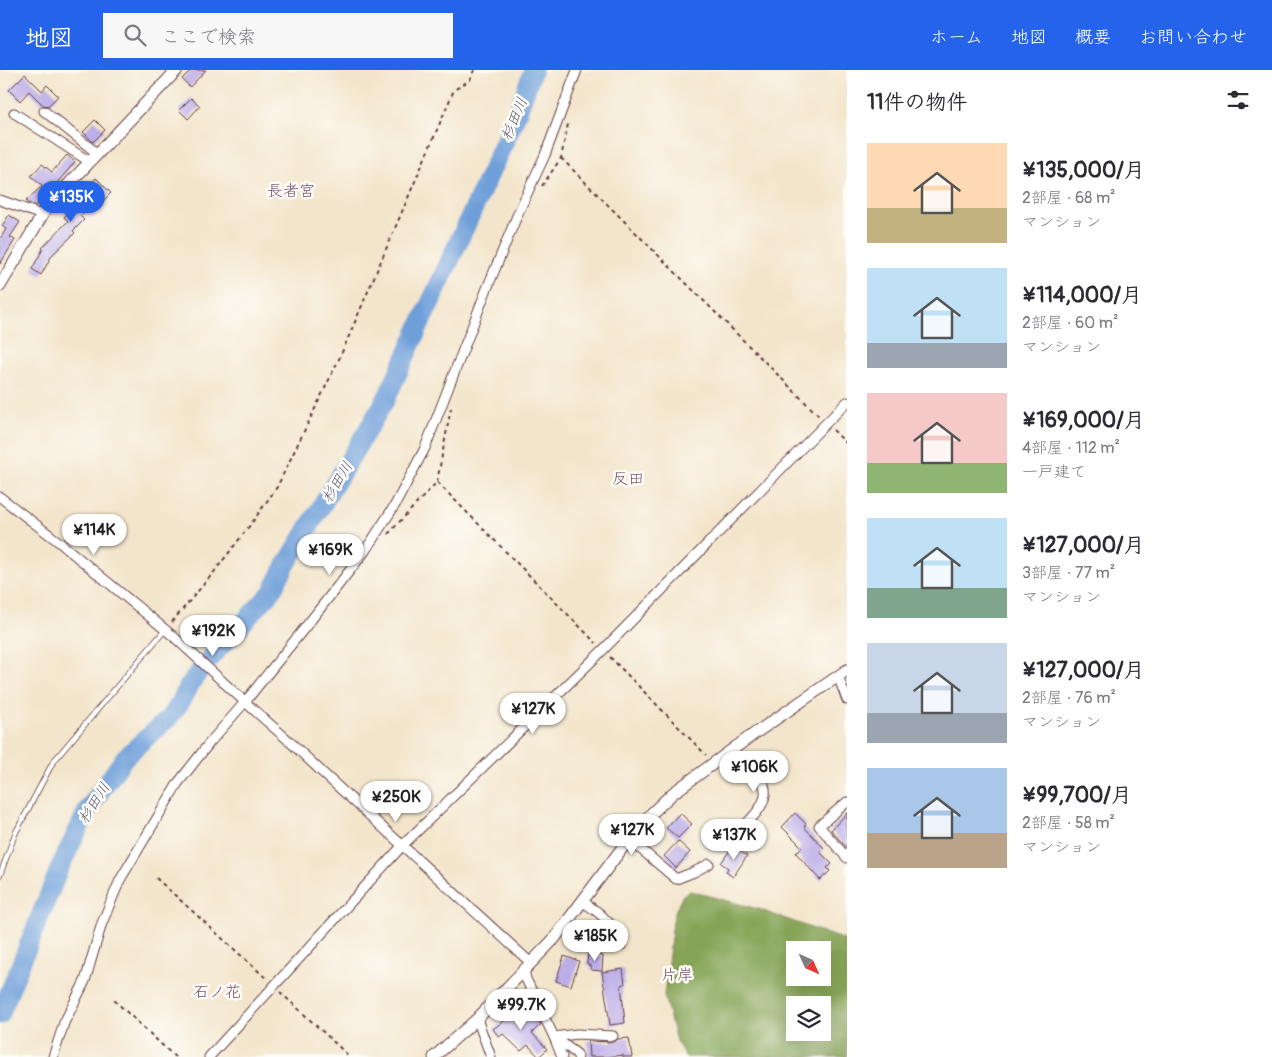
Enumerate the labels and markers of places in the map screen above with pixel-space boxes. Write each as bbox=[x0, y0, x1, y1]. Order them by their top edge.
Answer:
pin: ¥135K bbox=[36, 180, 106, 223]
pin: ¥114K bbox=[59, 514, 129, 556]
pin: ¥169K bbox=[295, 534, 365, 576]
pin: ¥192K bbox=[178, 614, 248, 657]
pin: ¥127K bbox=[498, 692, 568, 735]
pin: ¥106K bbox=[719, 750, 789, 793]
pin: ¥250K bbox=[361, 780, 431, 823]
pin: ¥127K bbox=[597, 814, 667, 856]
pin: ¥137K bbox=[699, 818, 769, 861]
pin: ¥185K bbox=[560, 920, 630, 962]
pin: ¥99.7K bbox=[480, 988, 562, 1031]

